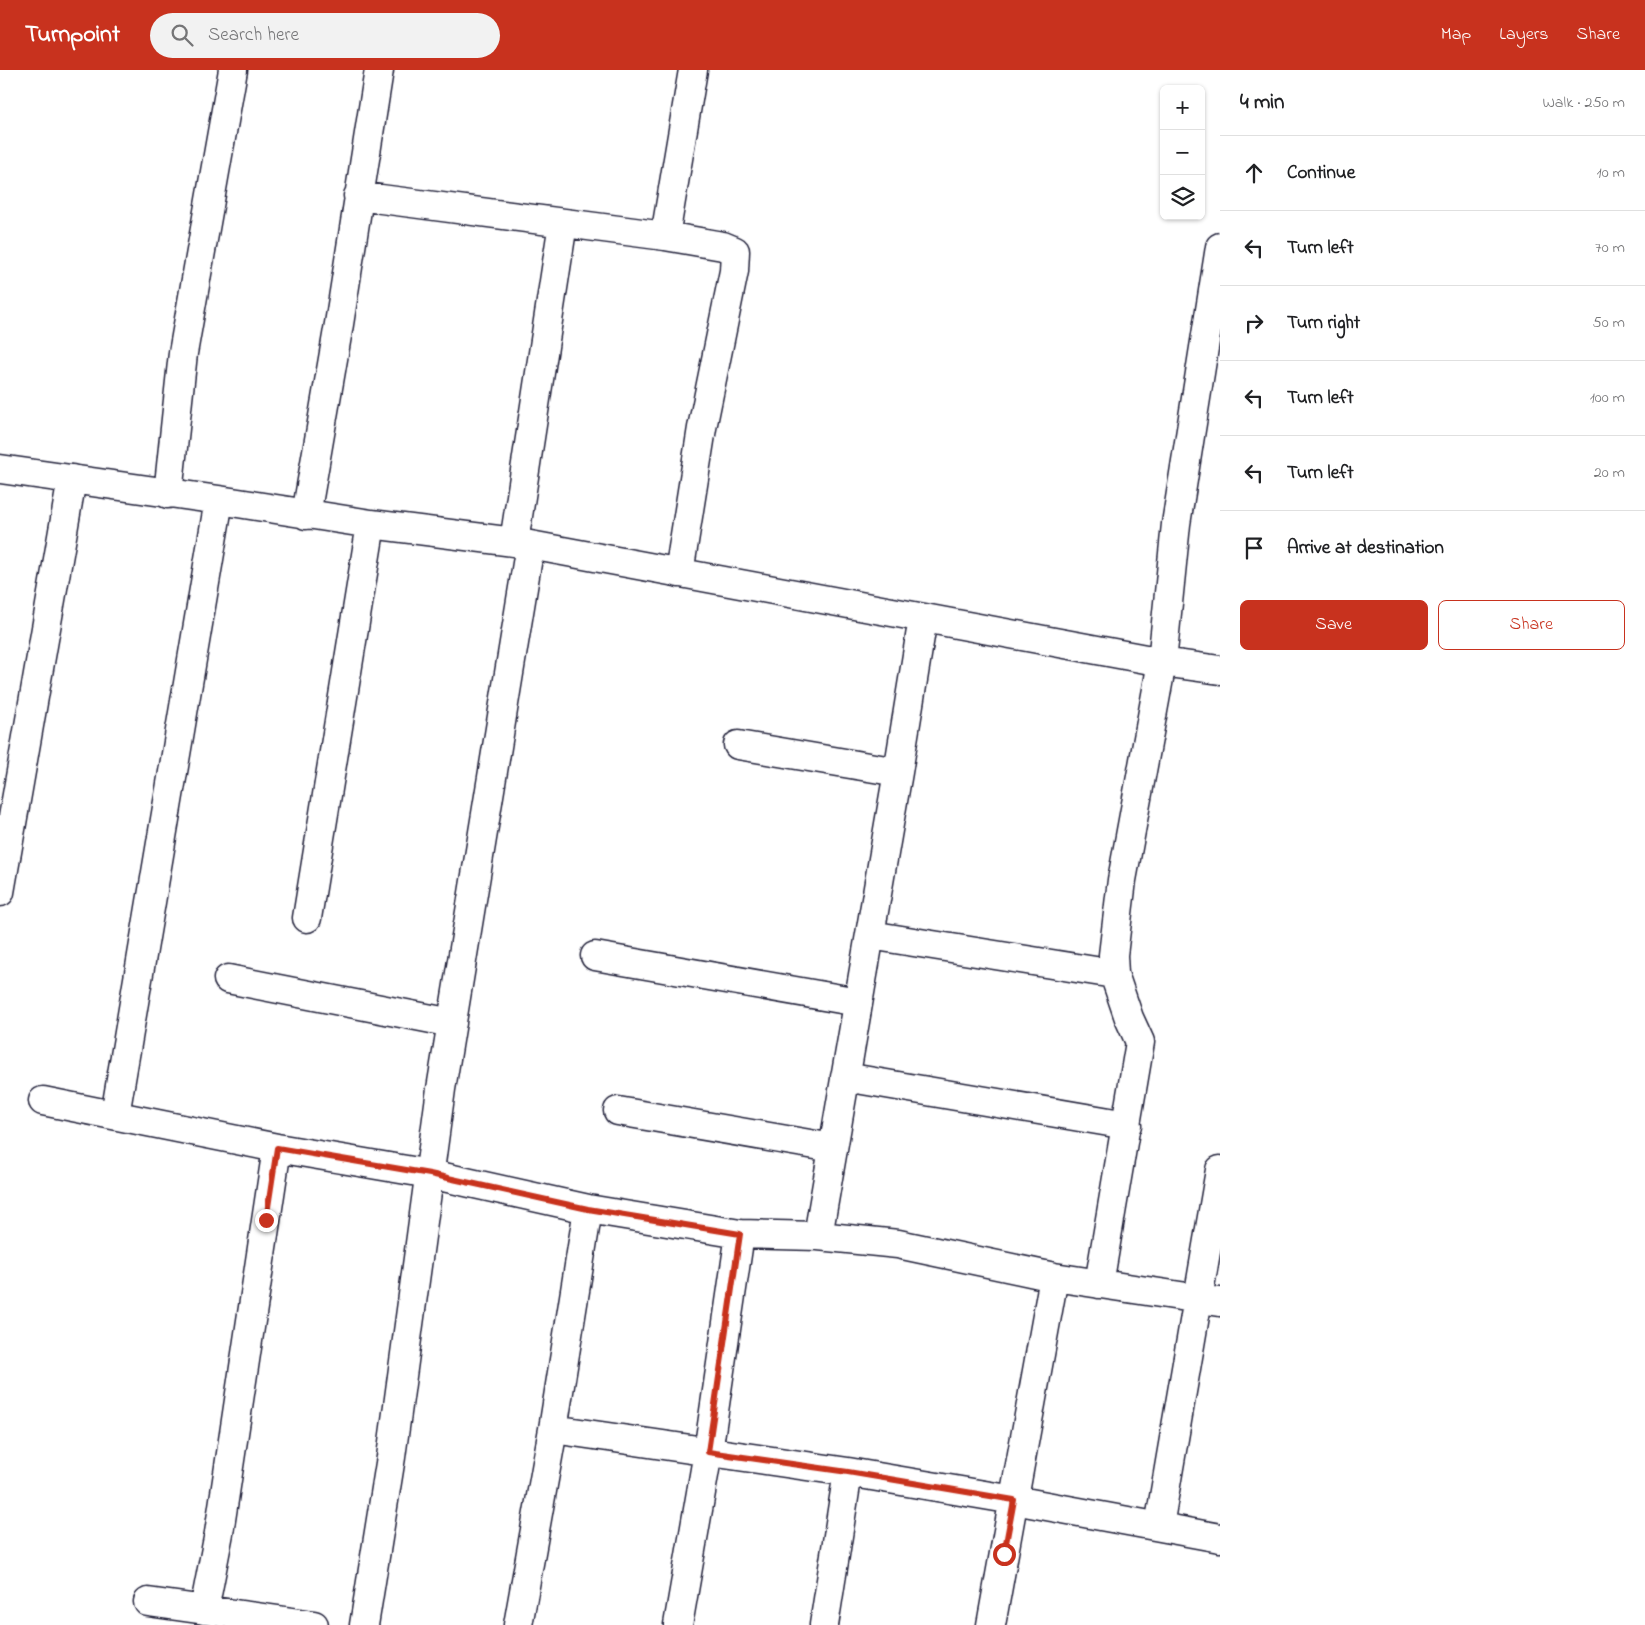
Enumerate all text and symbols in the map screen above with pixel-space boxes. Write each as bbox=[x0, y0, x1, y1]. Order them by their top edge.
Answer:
search box bbox=[150, 13, 500, 58]
text: Turnpoint bbox=[25, 18, 120, 53]
icon: search bbox=[168, 21, 196, 49]
text: Search here bbox=[208, 22, 299, 49]
text: Map bbox=[1441, 22, 1471, 48]
text: Layers bbox=[1499, 22, 1549, 48]
text: Share bbox=[1577, 22, 1620, 48]
map controls bbox=[1160, 85, 1205, 220]
button: + bbox=[1160, 85, 1205, 130]
text: 4 min bbox=[1240, 88, 1284, 118]
text: Walk · 250 m bbox=[1542, 91, 1625, 115]
button: − bbox=[1160, 130, 1205, 175]
icon: ahead bbox=[1240, 159, 1268, 187]
text: Continue bbox=[1287, 160, 1355, 187]
text: 10 m bbox=[1597, 161, 1625, 185]
button: layers bbox=[1160, 175, 1205, 220]
icon: left bbox=[1240, 234, 1268, 262]
text: Turn left bbox=[1287, 235, 1354, 262]
text: 70 m bbox=[1595, 236, 1625, 260]
icon: right bbox=[1240, 309, 1268, 337]
text: Turn right bbox=[1287, 310, 1360, 337]
text: 50 m bbox=[1593, 311, 1625, 335]
icon: left bbox=[1240, 384, 1268, 412]
text: Turn left bbox=[1287, 385, 1354, 412]
text: 100 m bbox=[1590, 386, 1625, 410]
icon: left bbox=[1240, 459, 1268, 487]
text: Turn left bbox=[1287, 460, 1354, 487]
text: 20 m bbox=[1594, 461, 1625, 485]
icon: arrive bbox=[1240, 534, 1268, 562]
text: Arrive at destination bbox=[1287, 535, 1444, 562]
button: Save bbox=[1240, 600, 1428, 650]
button: Share bbox=[1438, 600, 1625, 650]
route end bbox=[255, 1209, 278, 1232]
route start bbox=[993, 1543, 1016, 1566]

